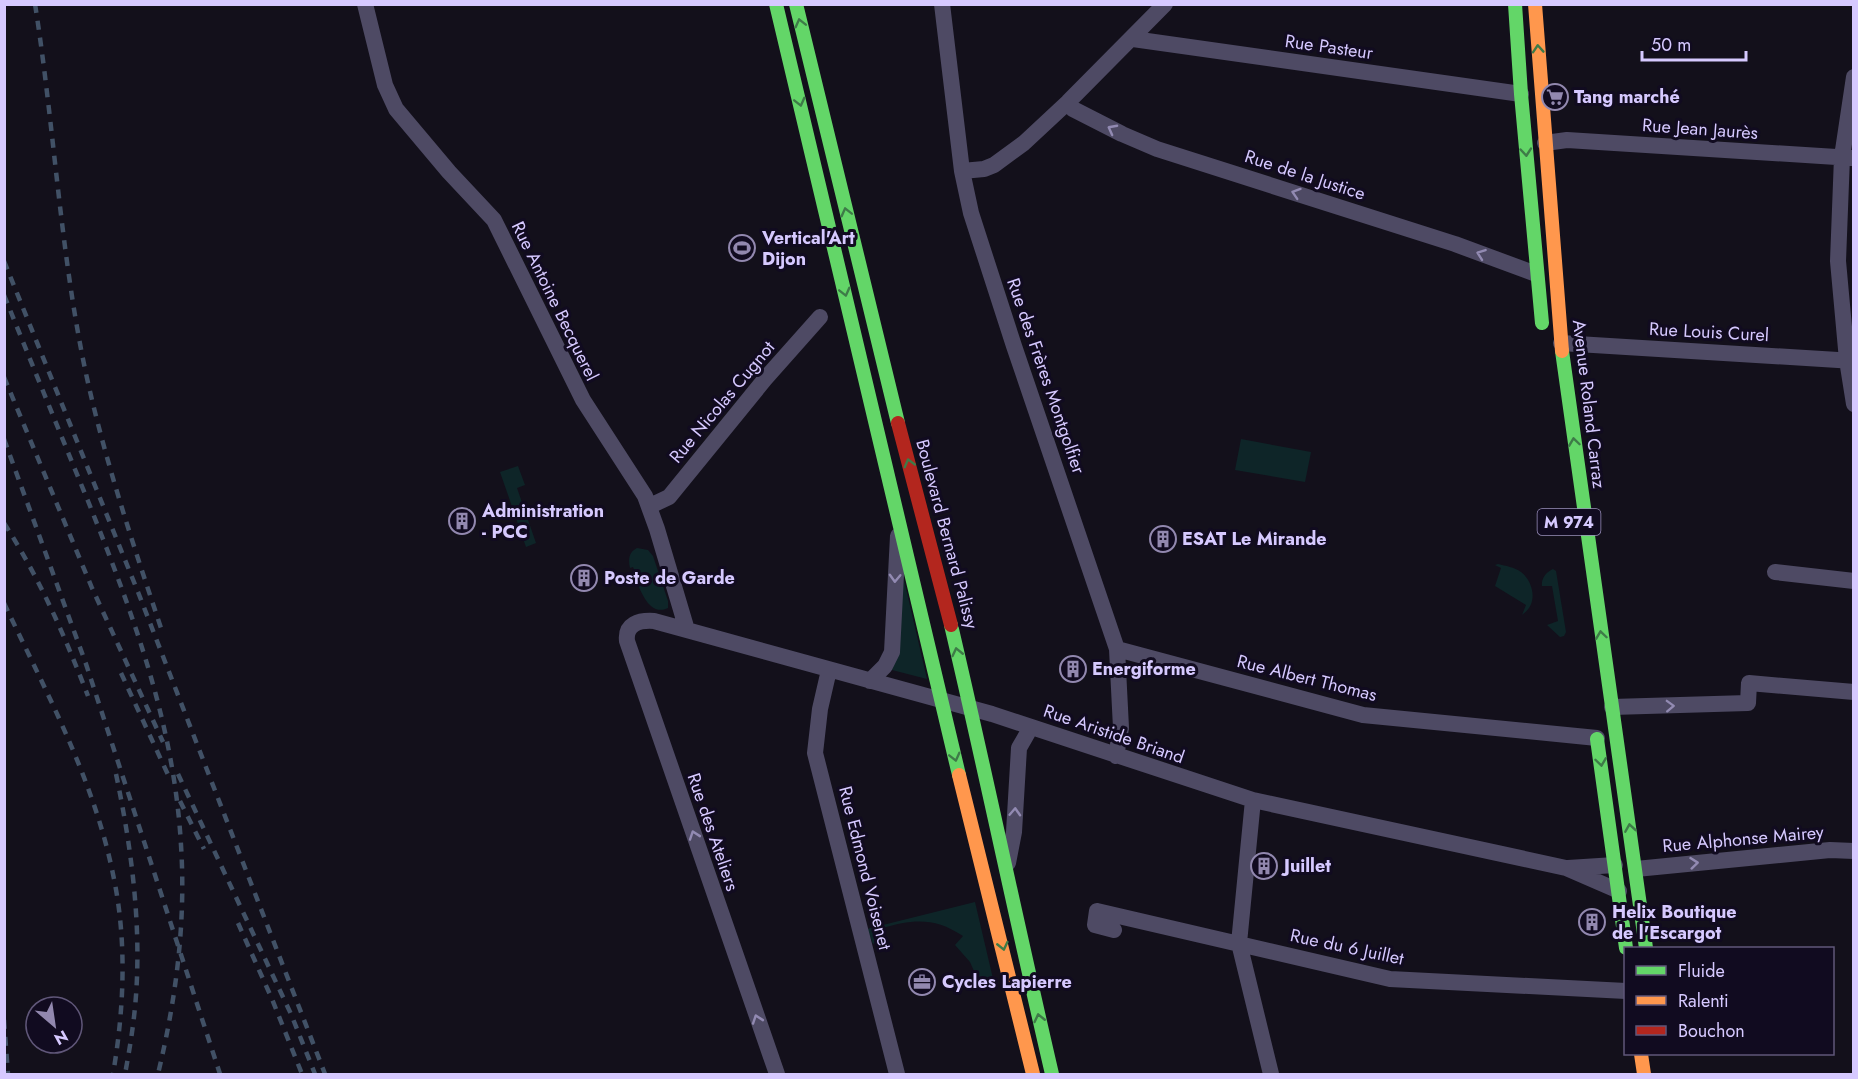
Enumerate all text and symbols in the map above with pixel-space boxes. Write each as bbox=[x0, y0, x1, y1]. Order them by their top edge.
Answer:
one-way arrow bbox=[795, 18, 808, 28]
scale bar bbox=[1642, 24, 1746, 62]
street label: Rue Pasteur bbox=[1283, 28, 1376, 66]
text: 50 m bbox=[1651, 32, 1691, 58]
one-way arrow bbox=[1532, 45, 1545, 54]
supermarket icon: Tang marché bbox=[1540, 82, 1570, 112]
place label: Tang marché bbox=[1574, 84, 1680, 110]
one-way arrow bbox=[792, 97, 805, 107]
street label: Rue Jean Jaurès bbox=[1641, 112, 1759, 146]
one-way arrow bbox=[1108, 125, 1118, 136]
street label: Rue de la Justice bbox=[1241, 143, 1369, 207]
one-way arrow bbox=[1519, 148, 1532, 157]
one-way arrow bbox=[1291, 187, 1302, 200]
one-way arrow bbox=[841, 208, 854, 218]
street label: Rue Antoine Becquerel bbox=[505, 217, 605, 385]
place label: Vertical'Art Dijon bbox=[761, 225, 855, 272]
sports icon: Vertical'Art Dijon bbox=[727, 233, 757, 263]
one-way arrow bbox=[1477, 248, 1487, 261]
street label: Rue des Frères Montgolfier bbox=[1000, 275, 1092, 478]
one-way arrow bbox=[838, 287, 851, 297]
street label: Rue Louis Curel bbox=[1648, 316, 1770, 348]
street label: Avenue Roland Carraz bbox=[1566, 318, 1612, 490]
street label: Rue Nicolas Cugnot bbox=[663, 335, 781, 469]
street label: Boulevard Bernard Palissy bbox=[909, 436, 985, 632]
one-way arrow bbox=[1569, 437, 1581, 447]
one-way arrow bbox=[903, 458, 916, 468]
place label: Administration - PCC bbox=[481, 498, 604, 545]
building icon: Administration - PCC bbox=[447, 506, 477, 536]
road number: M 974 bbox=[1538, 509, 1600, 535]
building icon: ESAT Le Mirande bbox=[1148, 524, 1178, 554]
place label: ESAT Le Mirande bbox=[1182, 526, 1327, 552]
building icon: Poste de Garde bbox=[569, 563, 599, 593]
place label: Poste de Garde bbox=[604, 565, 735, 591]
one-way arrow bbox=[888, 574, 901, 583]
one-way arrow bbox=[1596, 631, 1608, 640]
one-way arrow bbox=[951, 647, 964, 657]
street label: Rue Albert Thomas bbox=[1234, 648, 1380, 708]
building icon: Energiforme bbox=[1058, 654, 1088, 684]
place label: Energiforme bbox=[1092, 656, 1196, 682]
street label: Rue Aristide Briand bbox=[1040, 698, 1188, 770]
one-way arrow bbox=[1665, 699, 1674, 712]
one-way arrow bbox=[948, 751, 960, 762]
one-way arrow bbox=[1594, 758, 1606, 767]
street label: Rue des Ateliers bbox=[681, 769, 745, 895]
street label: Rue Edmond Voisenet bbox=[832, 783, 898, 953]
one-way arrow bbox=[1009, 808, 1022, 817]
street label: Rue Alphonse Mairey bbox=[1661, 819, 1825, 859]
one-way arrow bbox=[1624, 823, 1636, 833]
one-way arrow bbox=[688, 830, 701, 841]
building icon: Juillet bbox=[1249, 851, 1279, 881]
place label: Juillet bbox=[1281, 853, 1331, 879]
one-way arrow bbox=[1690, 857, 1699, 870]
place label: Helix Boutique de l'Escargot bbox=[1612, 899, 1737, 946]
building icon: Helix Boutique de l'Escargot bbox=[1577, 907, 1607, 937]
street label: Rue du 6 Juillet bbox=[1288, 922, 1407, 972]
one-way arrow bbox=[995, 941, 1008, 951]
legend bbox=[1624, 947, 1834, 1055]
text: Fluide bbox=[1678, 958, 1725, 984]
office icon: Cycles Lapierre bbox=[907, 967, 937, 997]
place label: Cycles Lapierre bbox=[942, 969, 1072, 995]
text: Ralenti bbox=[1678, 988, 1729, 1014]
north arrow bbox=[24, 995, 84, 1055]
one-way arrow bbox=[1033, 1013, 1046, 1023]
one-way arrow bbox=[752, 1014, 765, 1025]
text: Bouchon bbox=[1678, 1018, 1745, 1044]
text: N bbox=[50, 1025, 72, 1051]

